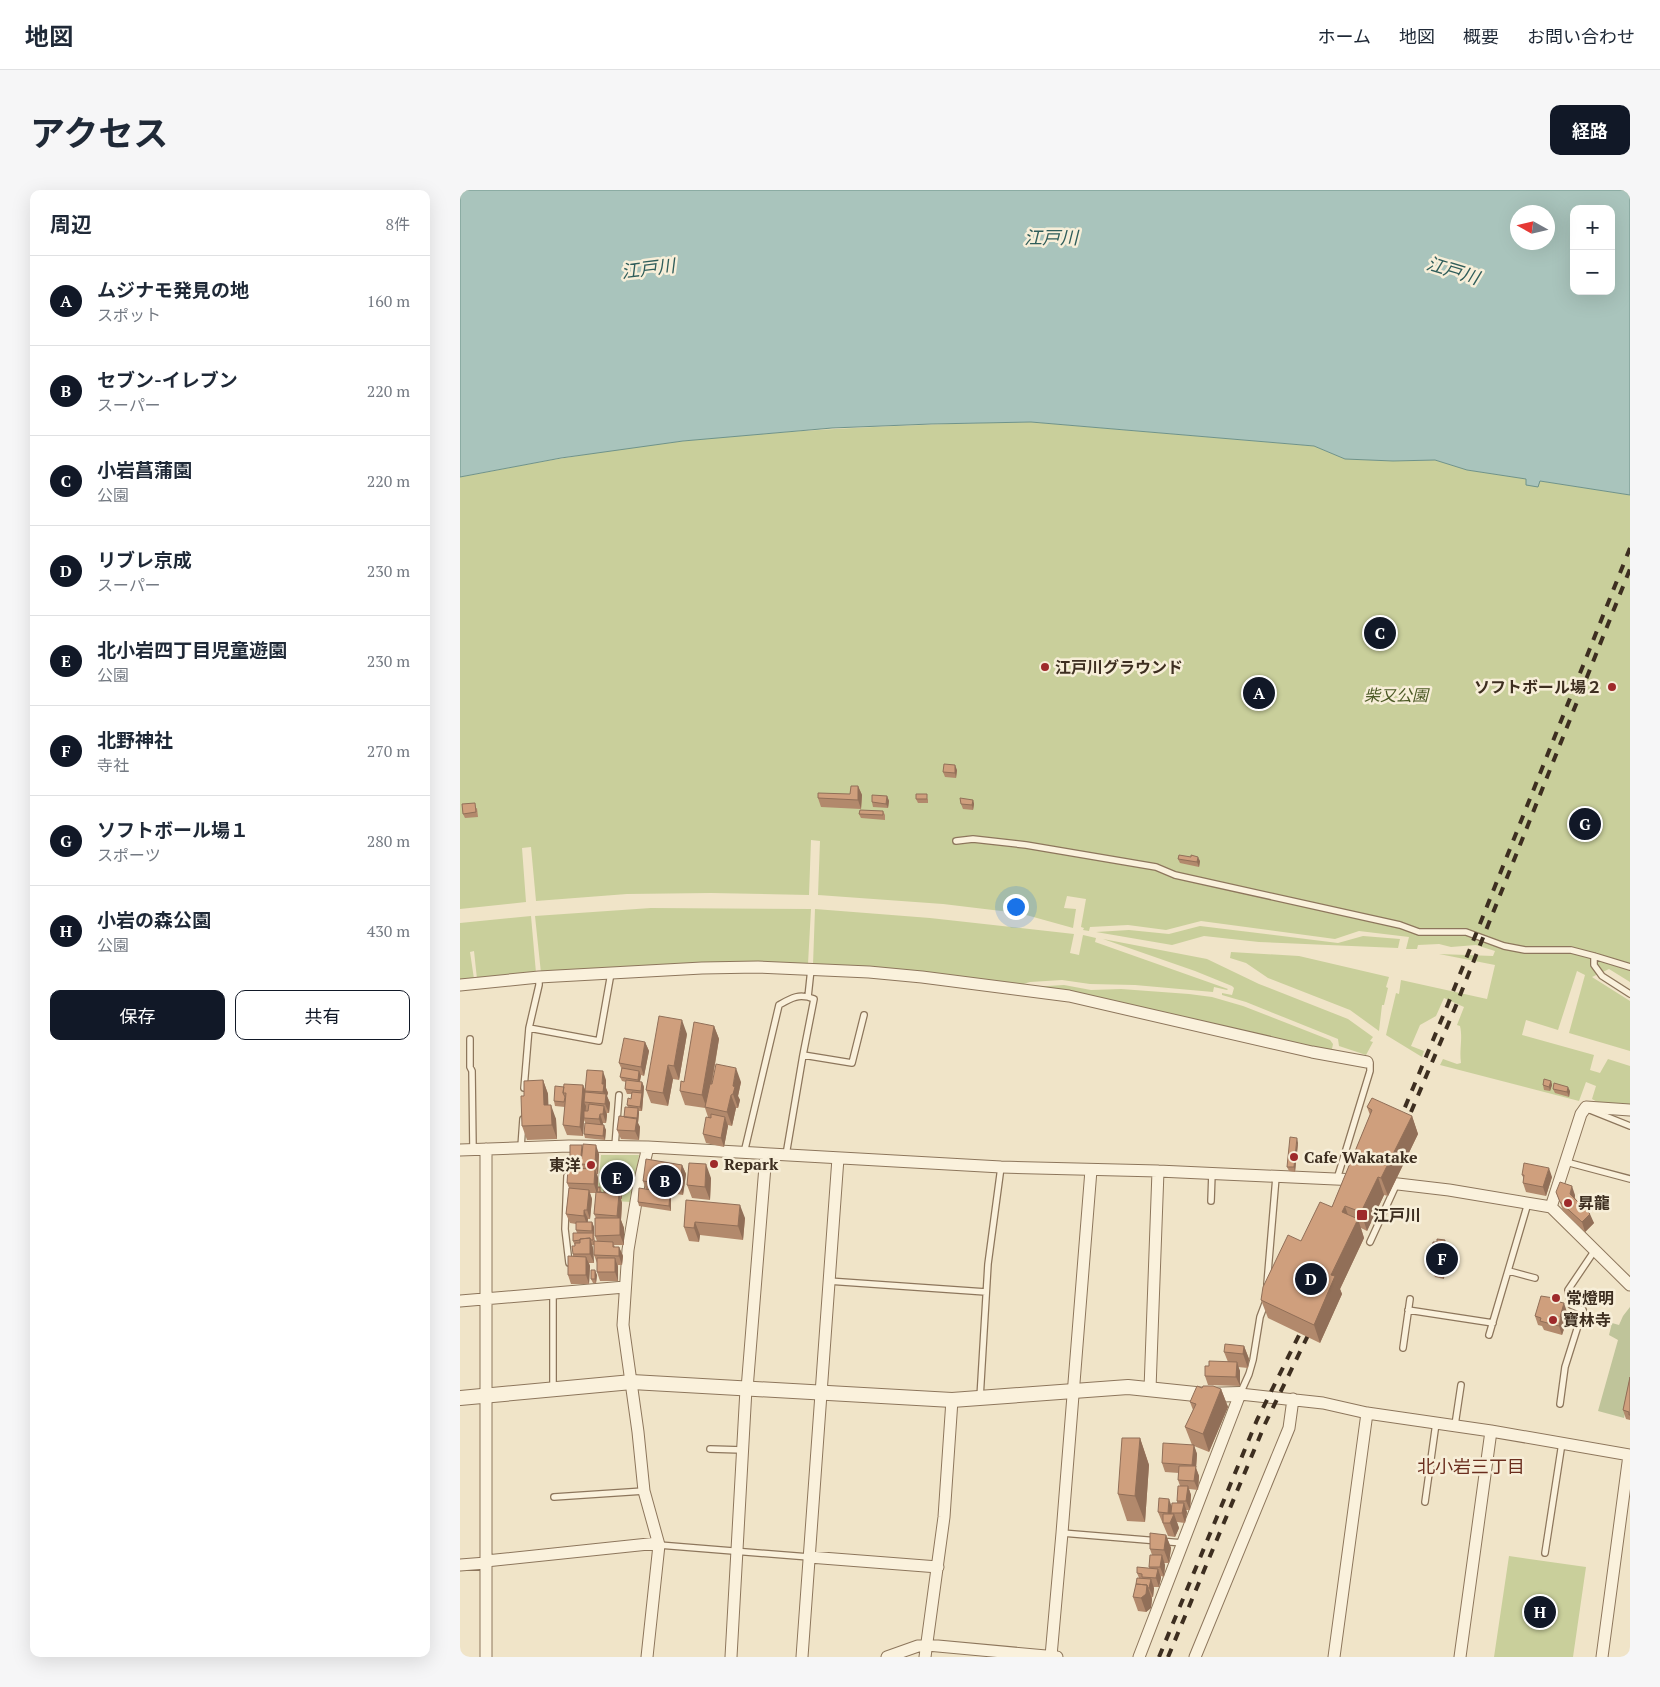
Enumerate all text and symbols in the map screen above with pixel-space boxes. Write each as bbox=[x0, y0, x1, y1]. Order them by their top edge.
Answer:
text: 地図 bbox=[25, 20, 73, 52]
text: ホーム bbox=[1318, 24, 1371, 48]
text: 地図 bbox=[1399, 24, 1435, 48]
text: 概要 bbox=[1463, 24, 1499, 48]
text: お問い合わせ bbox=[1527, 24, 1635, 48]
button: 経路 bbox=[1550, 105, 1630, 155]
text: アクセス bbox=[30, 110, 168, 156]
north arrow bbox=[1510, 205, 1555, 250]
map controls bbox=[1570, 205, 1615, 295]
button: + bbox=[1570, 205, 1615, 250]
text: 周辺 bbox=[50, 210, 92, 238]
text: 8件 bbox=[385, 213, 410, 235]
water label: 江戸川 bbox=[1024, 225, 1080, 249]
button: − bbox=[1570, 250, 1615, 295]
water label: 江戸川 bbox=[1424, 251, 1484, 290]
water label: 江戸川 bbox=[620, 253, 678, 283]
text: ムジナモ発見の地 bbox=[97, 277, 249, 302]
text: A bbox=[60, 290, 72, 312]
text: 160 m bbox=[367, 290, 410, 312]
text: スポット bbox=[97, 304, 161, 326]
text: セブン-イレブン bbox=[97, 367, 238, 392]
text: B bbox=[61, 380, 71, 402]
text: 220 m bbox=[367, 380, 410, 402]
text: スーパー bbox=[97, 394, 161, 416]
text: 小岩菖蒲園 bbox=[97, 457, 192, 482]
text: C bbox=[61, 470, 71, 492]
text: 220 m bbox=[367, 470, 410, 492]
text: 公園 bbox=[97, 484, 129, 506]
text: リブレ京成 bbox=[97, 547, 192, 572]
text: D bbox=[60, 560, 72, 582]
text: 230 m bbox=[367, 560, 410, 582]
text: スーパー bbox=[97, 574, 161, 596]
pin: C bbox=[1364, 614, 1396, 652]
text: 北小岩四丁目児童遊園 bbox=[97, 637, 287, 662]
text: E bbox=[61, 650, 71, 672]
text: 230 m bbox=[367, 650, 410, 672]
place label: 江戸川グラウンド bbox=[1055, 656, 1183, 678]
marker: 江戸川グラウンド bbox=[1039, 661, 1051, 673]
text: 公園 bbox=[97, 664, 129, 686]
pin: A bbox=[1243, 674, 1275, 712]
place label: ソフトボール場２ bbox=[1474, 676, 1602, 698]
marker: ソフトボール場２ bbox=[1606, 681, 1618, 693]
park label: 柴又公園 bbox=[1364, 684, 1430, 706]
text: 北野神社 bbox=[97, 727, 173, 752]
text: F bbox=[61, 740, 71, 762]
text: 270 m bbox=[367, 740, 410, 762]
text: 寺社 bbox=[97, 754, 129, 776]
pin: G bbox=[1569, 805, 1601, 843]
text: ソフトボール場１ bbox=[97, 817, 249, 842]
text: G bbox=[60, 830, 72, 852]
text: 280 m bbox=[367, 830, 410, 852]
text: スポーツ bbox=[97, 844, 161, 866]
your location bbox=[1003, 894, 1029, 920]
text: 小岩の森公園 bbox=[97, 907, 211, 932]
text: H bbox=[60, 920, 72, 942]
text: 430 m bbox=[367, 920, 410, 942]
text: 公園 bbox=[97, 934, 129, 956]
button: 保存 bbox=[50, 990, 225, 1040]
button: 共有 bbox=[235, 990, 410, 1040]
place label: Cafe Wakatake bbox=[1304, 1146, 1418, 1168]
marker: Cafe Wakatake bbox=[1288, 1151, 1300, 1163]
place label: Repark bbox=[724, 1153, 779, 1175]
place label: 東洋 bbox=[549, 1154, 581, 1176]
marker: Repark bbox=[708, 1158, 720, 1170]
marker: 東洋 bbox=[585, 1159, 597, 1171]
pin: E bbox=[601, 1159, 633, 1197]
pin: B bbox=[649, 1162, 681, 1200]
place label: 昇龍 bbox=[1578, 1192, 1610, 1214]
marker: 昇龍 bbox=[1562, 1197, 1574, 1209]
place label: 江戸川 bbox=[1373, 1204, 1421, 1226]
marker: 江戸川 bbox=[1355, 1208, 1369, 1222]
pin: F bbox=[1426, 1240, 1458, 1278]
pin: D bbox=[1295, 1260, 1327, 1298]
place label: 常燈明 bbox=[1566, 1287, 1614, 1309]
marker: 常燈明 bbox=[1550, 1292, 1562, 1304]
place label: 寶林寺 bbox=[1563, 1309, 1611, 1331]
marker: 寶林寺 bbox=[1547, 1314, 1559, 1326]
district label: 北小岩三丁目 bbox=[1417, 1454, 1525, 1478]
pin: H bbox=[1524, 1593, 1556, 1631]

